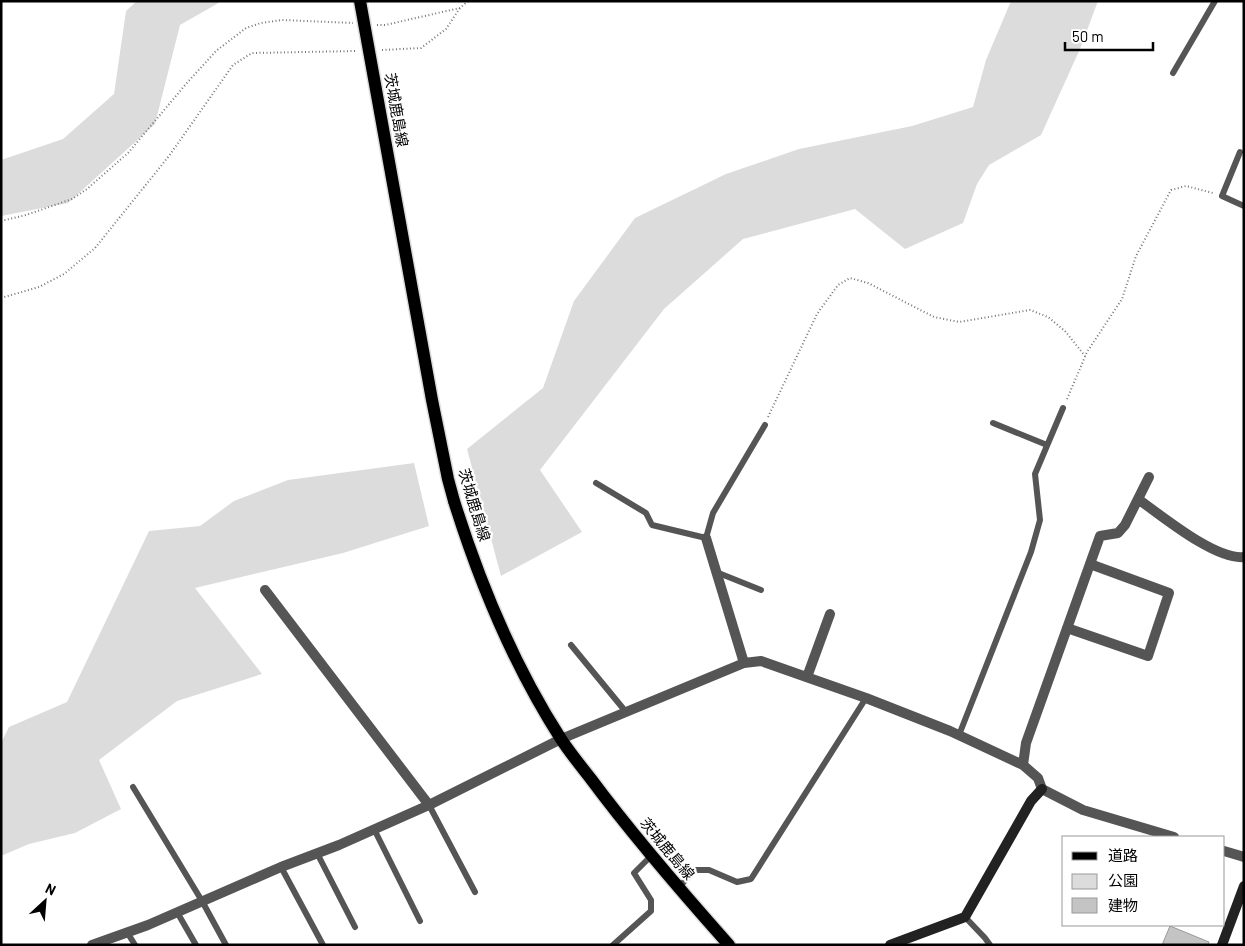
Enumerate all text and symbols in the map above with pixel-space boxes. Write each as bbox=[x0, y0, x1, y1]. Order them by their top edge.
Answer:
scale bar bbox=[1065, 20, 1152, 52]
text: 50 m bbox=[1072, 27, 1104, 45]
street label: 茨城鹿島線 bbox=[382, 71, 412, 148]
street label: 茨城鹿島線 bbox=[455, 466, 495, 543]
street label: 茨城鹿島線 bbox=[637, 814, 699, 883]
legend bbox=[1062, 836, 1225, 926]
text: 道路 bbox=[1108, 846, 1138, 864]
text: 公園 bbox=[1108, 871, 1138, 889]
north arrow bbox=[20, 876, 70, 926]
text: N bbox=[43, 879, 59, 899]
text: 建物 bbox=[1108, 896, 1138, 914]

